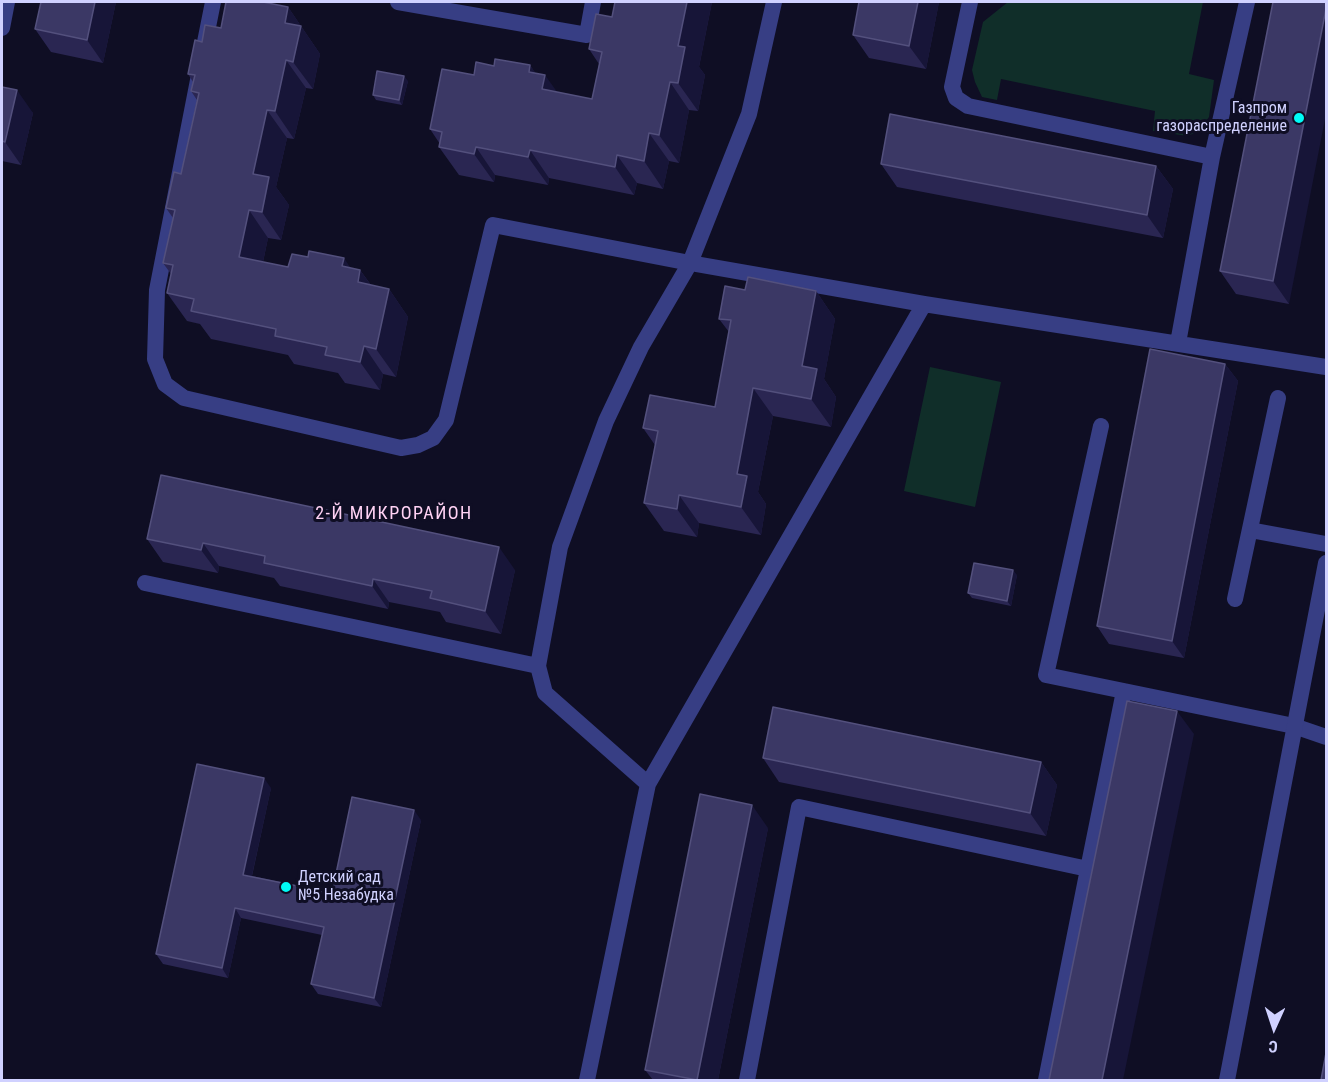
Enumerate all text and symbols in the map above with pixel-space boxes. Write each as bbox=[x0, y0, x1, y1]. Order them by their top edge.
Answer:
place label: Газпром газораспределение bbox=[1156, 99, 1287, 137]
marker: Газпром газораспределение bbox=[1292, 111, 1306, 125]
district label: 2-Й МИКРОРАЙОН bbox=[315, 503, 473, 525]
place label: Детский сад №5 Незабудка bbox=[298, 868, 394, 906]
marker: Детский сад №5 Незабудка bbox=[279, 880, 293, 894]
north arrow bbox=[1244, 998, 1304, 1058]
text: С bbox=[1268, 1037, 1278, 1056]

